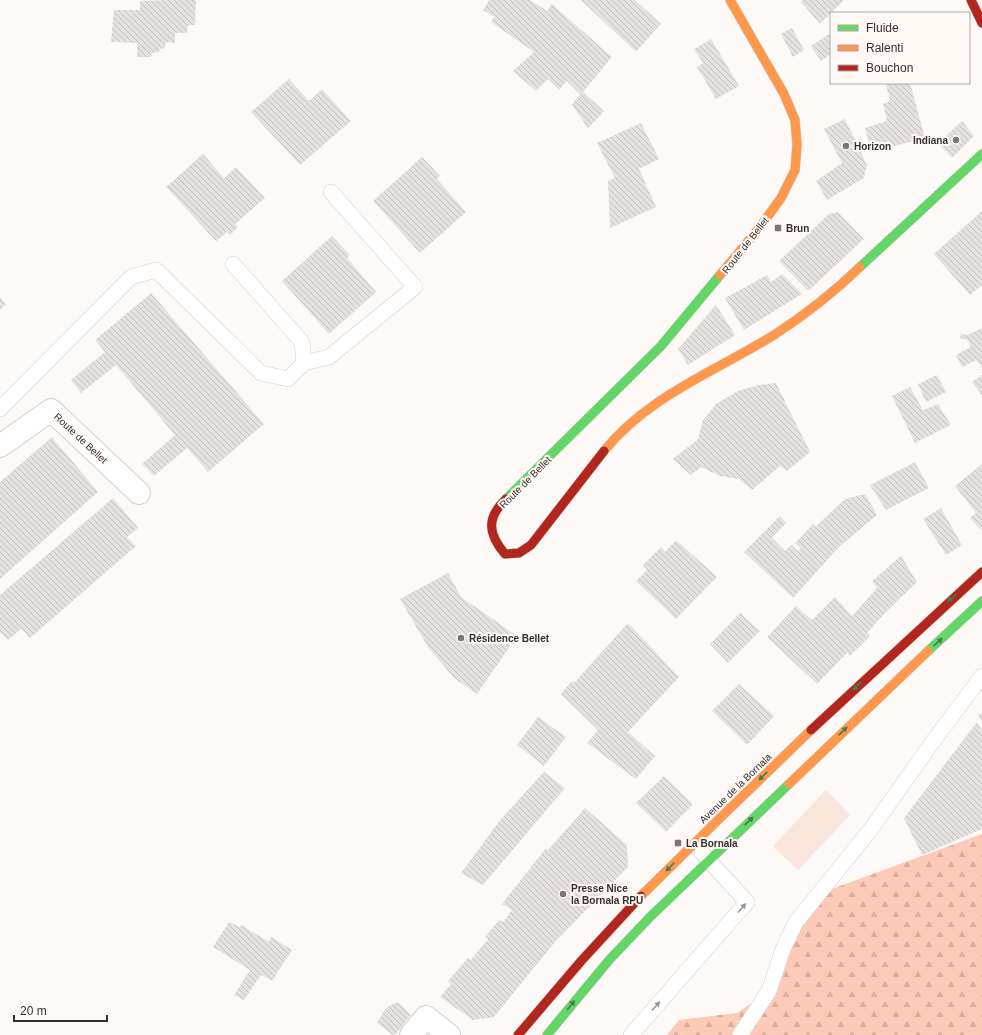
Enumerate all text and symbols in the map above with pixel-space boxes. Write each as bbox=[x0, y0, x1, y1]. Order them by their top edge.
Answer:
legend bbox=[830, 12, 970, 84]
text: Fluide bbox=[866, 21, 899, 35]
text: Ralenti bbox=[866, 41, 903, 55]
text: Bouchon bbox=[866, 61, 913, 75]
place label: Indiana bbox=[913, 135, 948, 146]
marker: Indiana bbox=[951, 135, 961, 145]
marker: Horizon bbox=[841, 141, 851, 151]
place label: Horizon bbox=[854, 141, 891, 152]
street label: Route de Bellet bbox=[720, 215, 771, 276]
marker: Brun bbox=[773, 223, 783, 233]
place label: Brun bbox=[786, 223, 809, 234]
street label: Route de Bellet bbox=[52, 411, 110, 466]
street label: Route de Bellet bbox=[497, 454, 554, 510]
one-way arrow bbox=[947, 593, 958, 602]
marker: Résidence Bellet bbox=[456, 633, 466, 643]
place label: Résidence Bellet bbox=[469, 633, 550, 644]
one-way arrow bbox=[933, 638, 943, 647]
one-way arrow bbox=[852, 681, 862, 691]
one-way arrow bbox=[838, 726, 848, 736]
street label: Avenue de la Bornala bbox=[697, 751, 774, 825]
one-way arrow bbox=[758, 771, 768, 780]
one-way arrow bbox=[744, 816, 754, 826]
marker: La Bornala bbox=[673, 838, 683, 848]
place label: La Bornala bbox=[686, 838, 738, 849]
one-way arrow bbox=[665, 862, 675, 872]
place label: Presse Nice la Bornala RPU bbox=[571, 883, 643, 906]
marker: Presse Nice la Bornala RPU bbox=[558, 889, 568, 899]
one-way arrow bbox=[737, 903, 746, 912]
scale bar bbox=[14, 997, 107, 1023]
one-way arrow bbox=[567, 999, 575, 1010]
one-way arrow bbox=[652, 1000, 661, 1011]
text: 20 m bbox=[20, 1004, 47, 1018]

